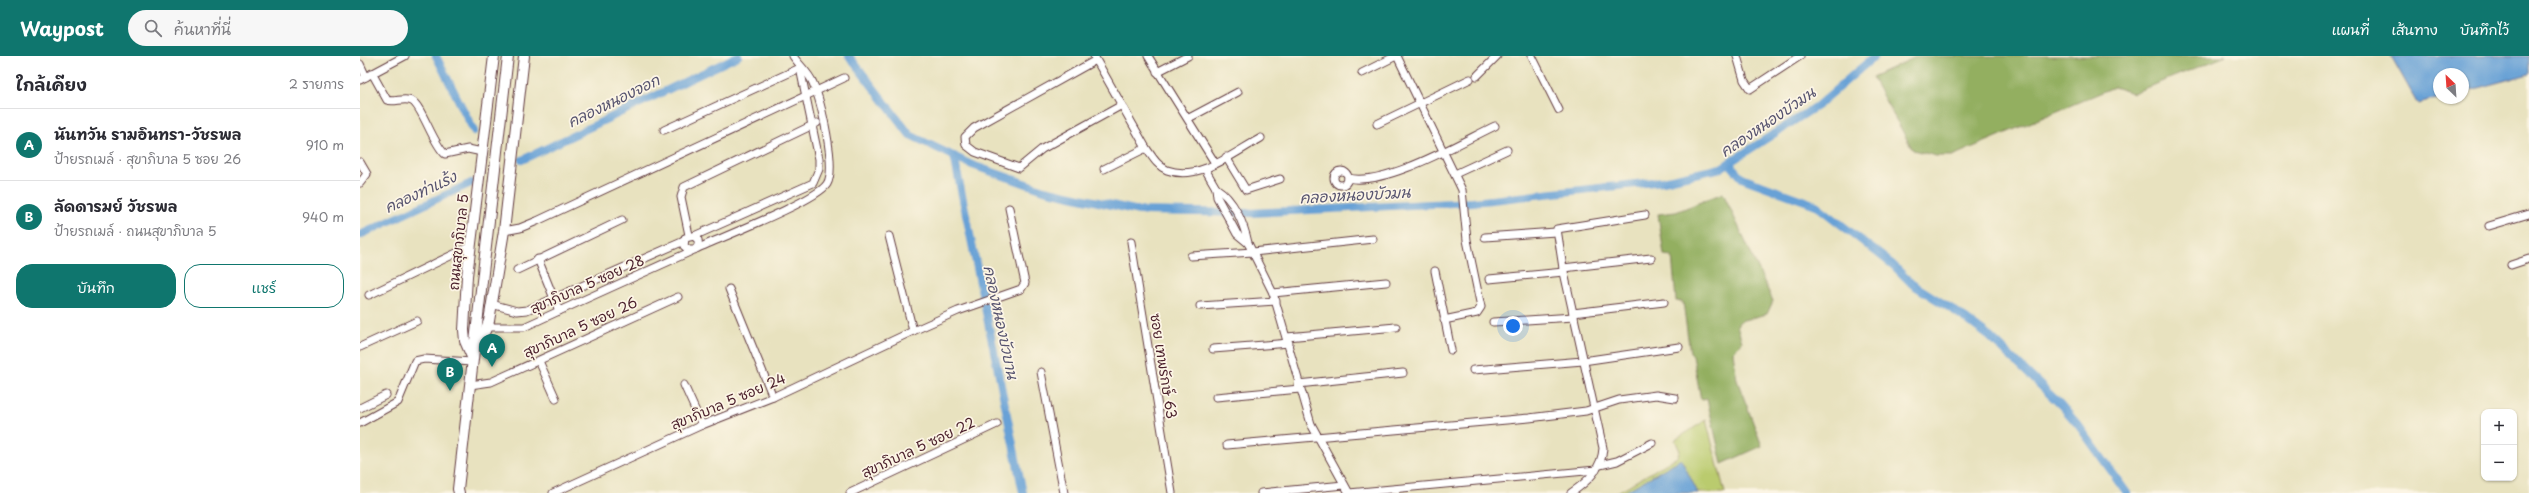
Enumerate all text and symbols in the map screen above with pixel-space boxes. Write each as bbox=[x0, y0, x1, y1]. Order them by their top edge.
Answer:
search box bbox=[128, 10, 408, 46]
text: Waypost bbox=[20, 14, 104, 42]
icon: search bbox=[142, 17, 164, 39]
text: ค้นหาที่นี่ bbox=[174, 17, 231, 40]
text: แผนที่ bbox=[2332, 19, 2369, 40]
text: เส้นทาง bbox=[2391, 19, 2438, 40]
text: บันทึกไว้ bbox=[2460, 19, 2509, 40]
water label: คลองหนองจอก bbox=[563, 67, 664, 132]
north arrow bbox=[2433, 68, 2469, 104]
text: ใกล้เคียง bbox=[16, 71, 87, 97]
text: 2 รายการ bbox=[289, 74, 344, 93]
water label: คลองหนองบัวมน bbox=[1715, 80, 1820, 162]
text: นันทวัน รามอินทรา-วัชรพล bbox=[54, 122, 241, 145]
text: A bbox=[24, 135, 34, 154]
text: 910 m bbox=[306, 135, 344, 154]
text: ป้ายรถเมล์ · สุขาภิบาล 5 ซอย 26 bbox=[54, 149, 241, 168]
water label: คลองท่าแร้ง bbox=[380, 164, 461, 218]
water label: คลองหนองบัวมน bbox=[1299, 180, 1412, 208]
street label: ถนนสุขาภิบาล 5 bbox=[442, 193, 474, 291]
text: ลัดดารมย์ วัชรพล bbox=[54, 194, 177, 217]
text: B bbox=[25, 207, 33, 226]
text: 940 m bbox=[302, 207, 344, 226]
text: ป้ายรถเมล์ · ถนนสุขาภิบาล 5 bbox=[54, 221, 217, 240]
street label: สุขาภิบาล 5 ซอย 28 bbox=[527, 249, 647, 319]
water label: คลองหนองบัวบาน bbox=[979, 263, 1026, 382]
button: บันทึก bbox=[16, 264, 176, 308]
button: แชร์ bbox=[184, 264, 344, 308]
street label: สุขาภิบาล 5 ซอย 26 bbox=[520, 291, 640, 363]
street label: ซอย เทพรักษ์ 63 bbox=[1145, 312, 1183, 420]
your location bbox=[1503, 316, 1523, 336]
pin: A bbox=[479, 334, 505, 367]
pin: B bbox=[437, 358, 463, 391]
street label: สุขาภิบาล 5 ซอย 24 bbox=[667, 367, 789, 435]
map controls bbox=[2481, 409, 2517, 481]
button: + bbox=[2481, 409, 2517, 445]
street label: สุขาภิบาล 5 ซอย 22 bbox=[858, 411, 978, 483]
button: − bbox=[2481, 445, 2517, 481]

